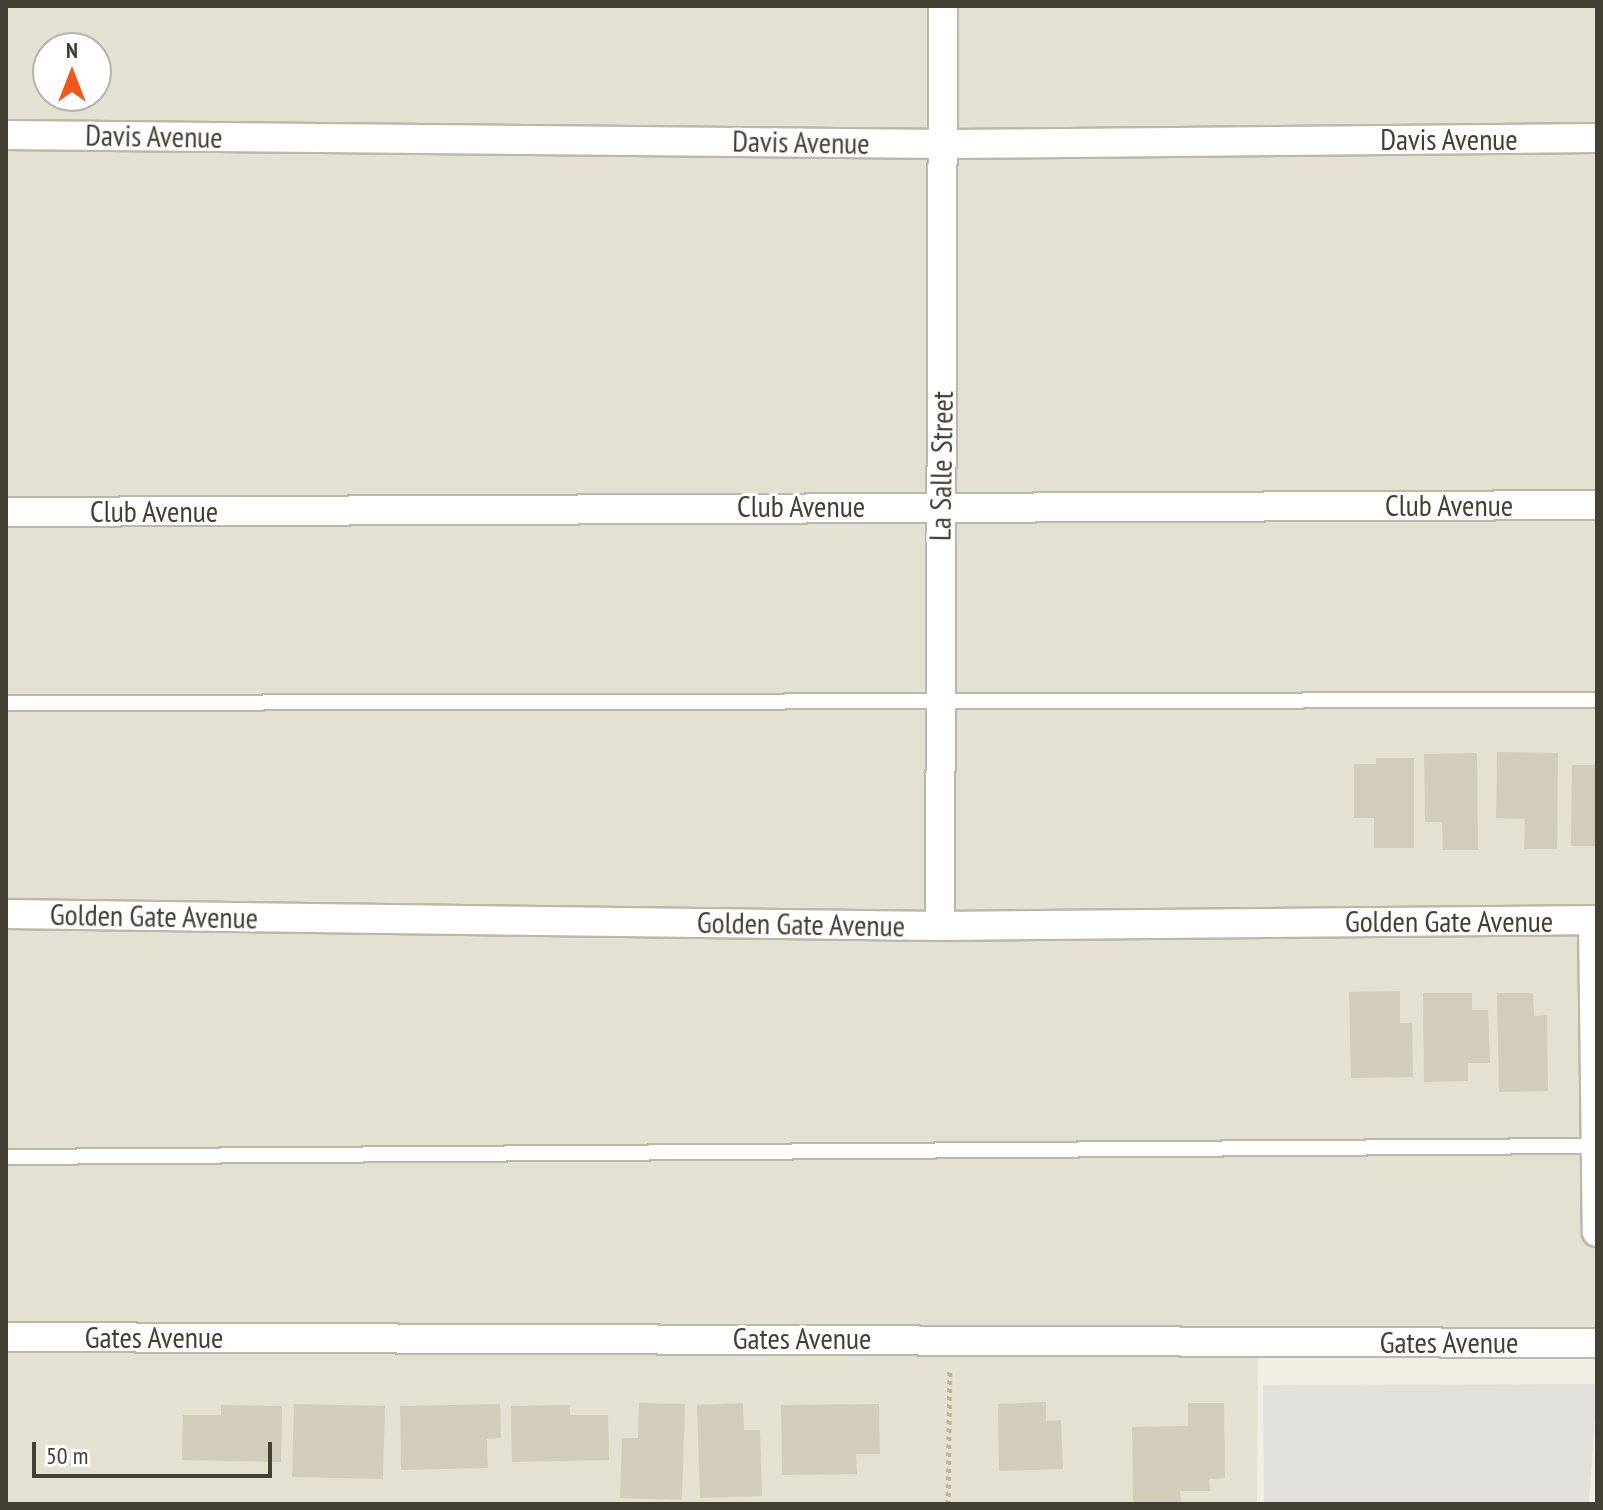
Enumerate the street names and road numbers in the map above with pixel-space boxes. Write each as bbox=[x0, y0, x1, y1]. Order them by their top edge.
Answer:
street label: Davis Avenue bbox=[85, 117, 223, 155]
street label: Davis Avenue bbox=[1380, 121, 1518, 157]
street label: Davis Avenue bbox=[732, 123, 870, 161]
street label: La Salle Street bbox=[922, 391, 960, 541]
street label: Club Avenue bbox=[1385, 487, 1513, 523]
street label: Club Avenue bbox=[737, 488, 865, 524]
street label: Club Avenue bbox=[90, 493, 218, 529]
street label: Golden Gate Avenue bbox=[49, 896, 259, 936]
street label: Golden Gate Avenue bbox=[1344, 903, 1554, 939]
street label: Golden Gate Avenue bbox=[696, 904, 906, 944]
street label: Gates Avenue bbox=[84, 1319, 224, 1355]
street label: Gates Avenue bbox=[732, 1320, 872, 1356]
street label: Gates Avenue bbox=[1379, 1324, 1519, 1360]

